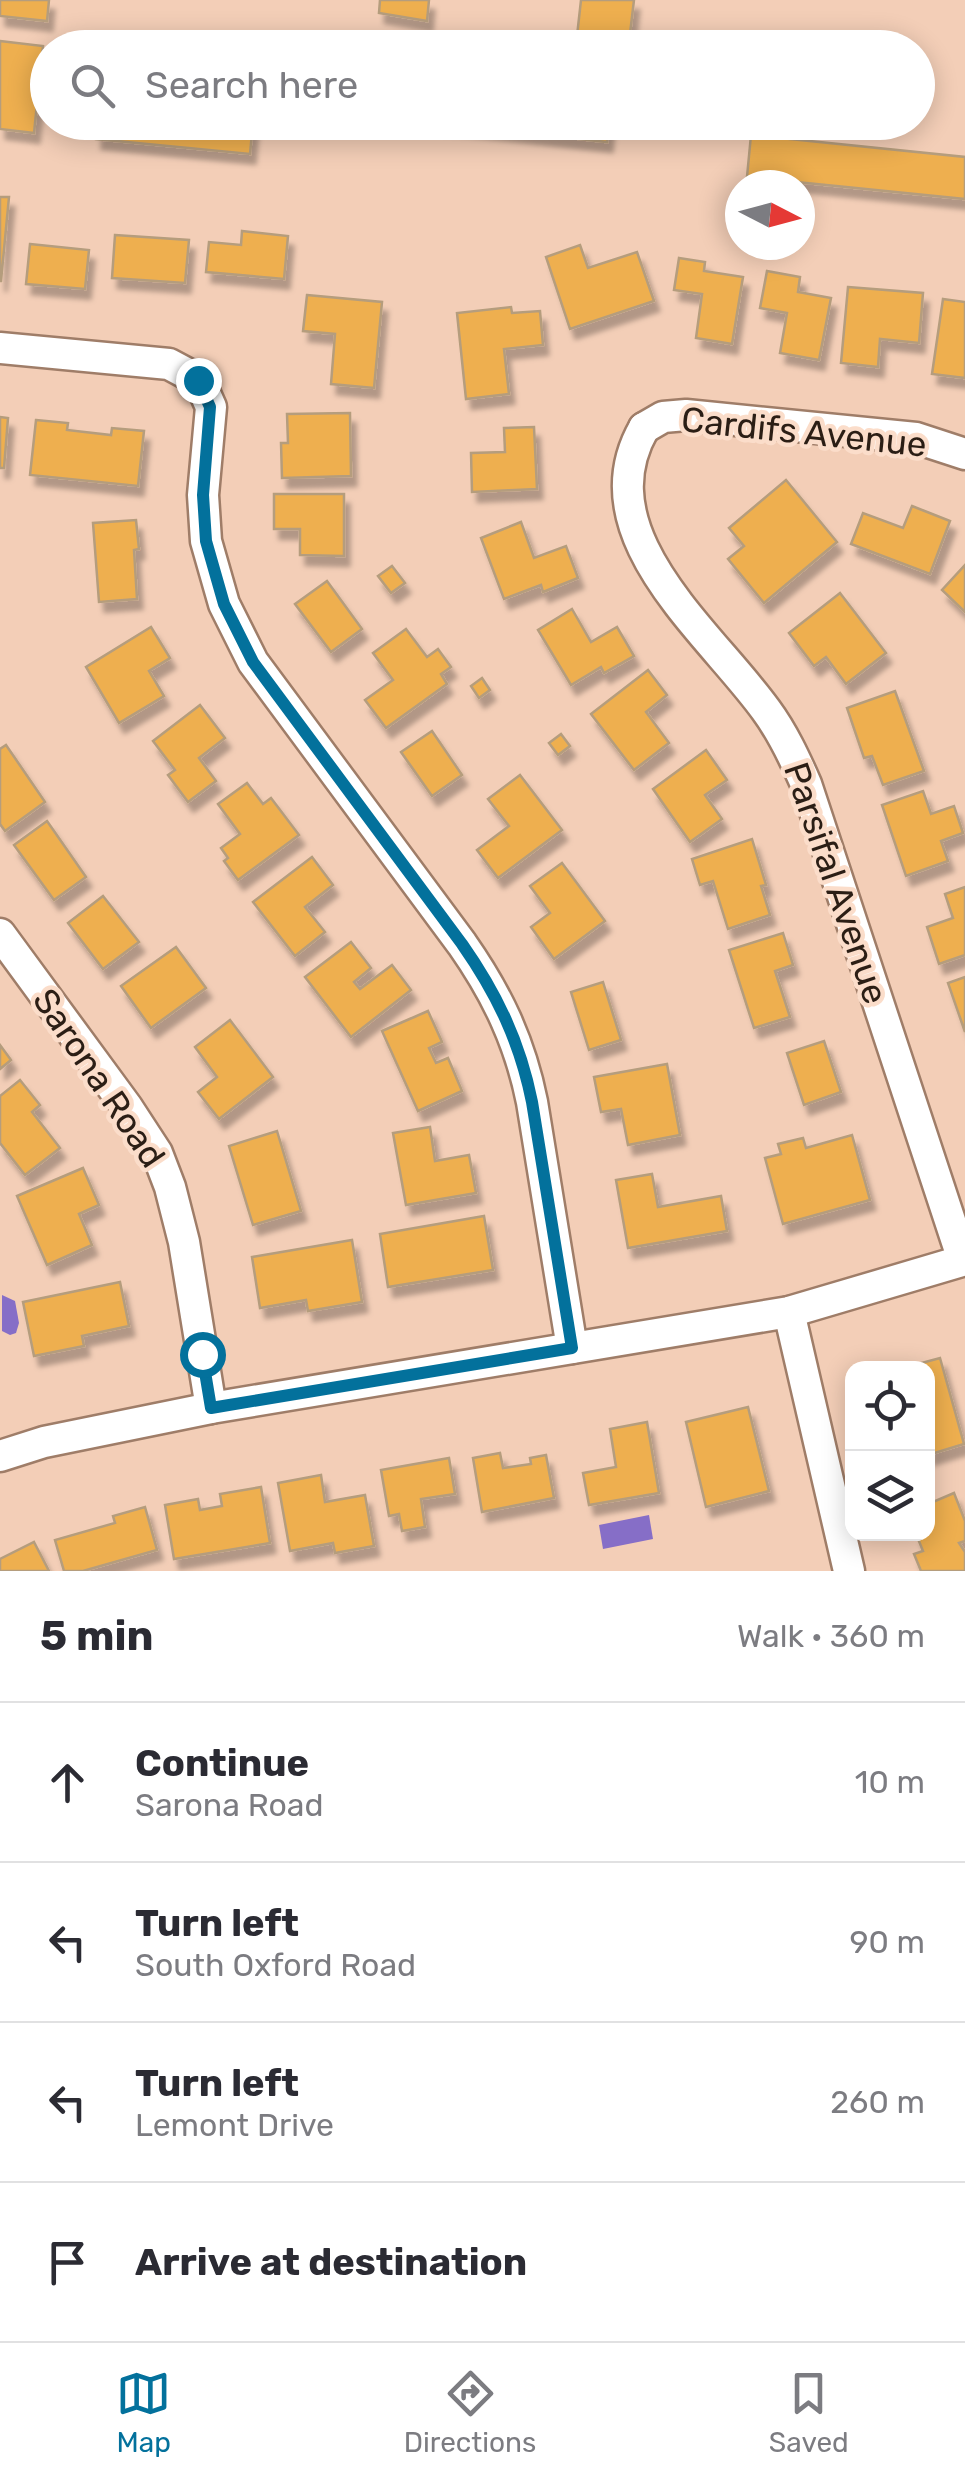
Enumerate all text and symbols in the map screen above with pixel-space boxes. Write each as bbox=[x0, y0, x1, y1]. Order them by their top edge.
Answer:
search box bbox=[30, 30, 935, 140]
icon: search bbox=[65, 58, 120, 113]
text: Search here bbox=[145, 62, 358, 108]
north arrow bbox=[725, 170, 815, 260]
route end bbox=[176, 358, 222, 404]
street label: Cardifs Avenue bbox=[679, 398, 929, 466]
street label: Parsifal Avenue bbox=[775, 757, 897, 1009]
street label: Sarona Road bbox=[24, 981, 174, 1175]
route start bbox=[180, 1332, 226, 1378]
map controls bbox=[845, 1361, 935, 1541]
button: locate bbox=[845, 1361, 935, 1451]
button: layers bbox=[845, 1451, 935, 1541]
text: 5 min bbox=[40, 1611, 154, 1661]
text: Walk · 360 m bbox=[737, 1617, 925, 1655]
text: Continue bbox=[135, 1740, 309, 1786]
icon: ahead bbox=[40, 1755, 95, 1810]
text: 10 m bbox=[855, 1763, 925, 1801]
text: Sarona Road bbox=[135, 1786, 324, 1824]
text: Turn left bbox=[135, 1900, 299, 1946]
icon: left bbox=[40, 1915, 95, 1970]
text: 90 m bbox=[849, 1923, 925, 1961]
text: South Oxford Road bbox=[135, 1946, 416, 1984]
text: Turn left bbox=[135, 2060, 299, 2106]
icon: left bbox=[40, 2075, 95, 2130]
text: 260 m bbox=[830, 2083, 925, 2121]
text: Lemont Drive bbox=[135, 2106, 334, 2144]
icon: arrive bbox=[40, 2235, 95, 2290]
text: Arrive at destination bbox=[135, 2239, 527, 2285]
tab: Map bbox=[116, 2366, 171, 2459]
tab: Directions bbox=[404, 2366, 536, 2459]
tab: Saved bbox=[769, 2366, 849, 2459]

